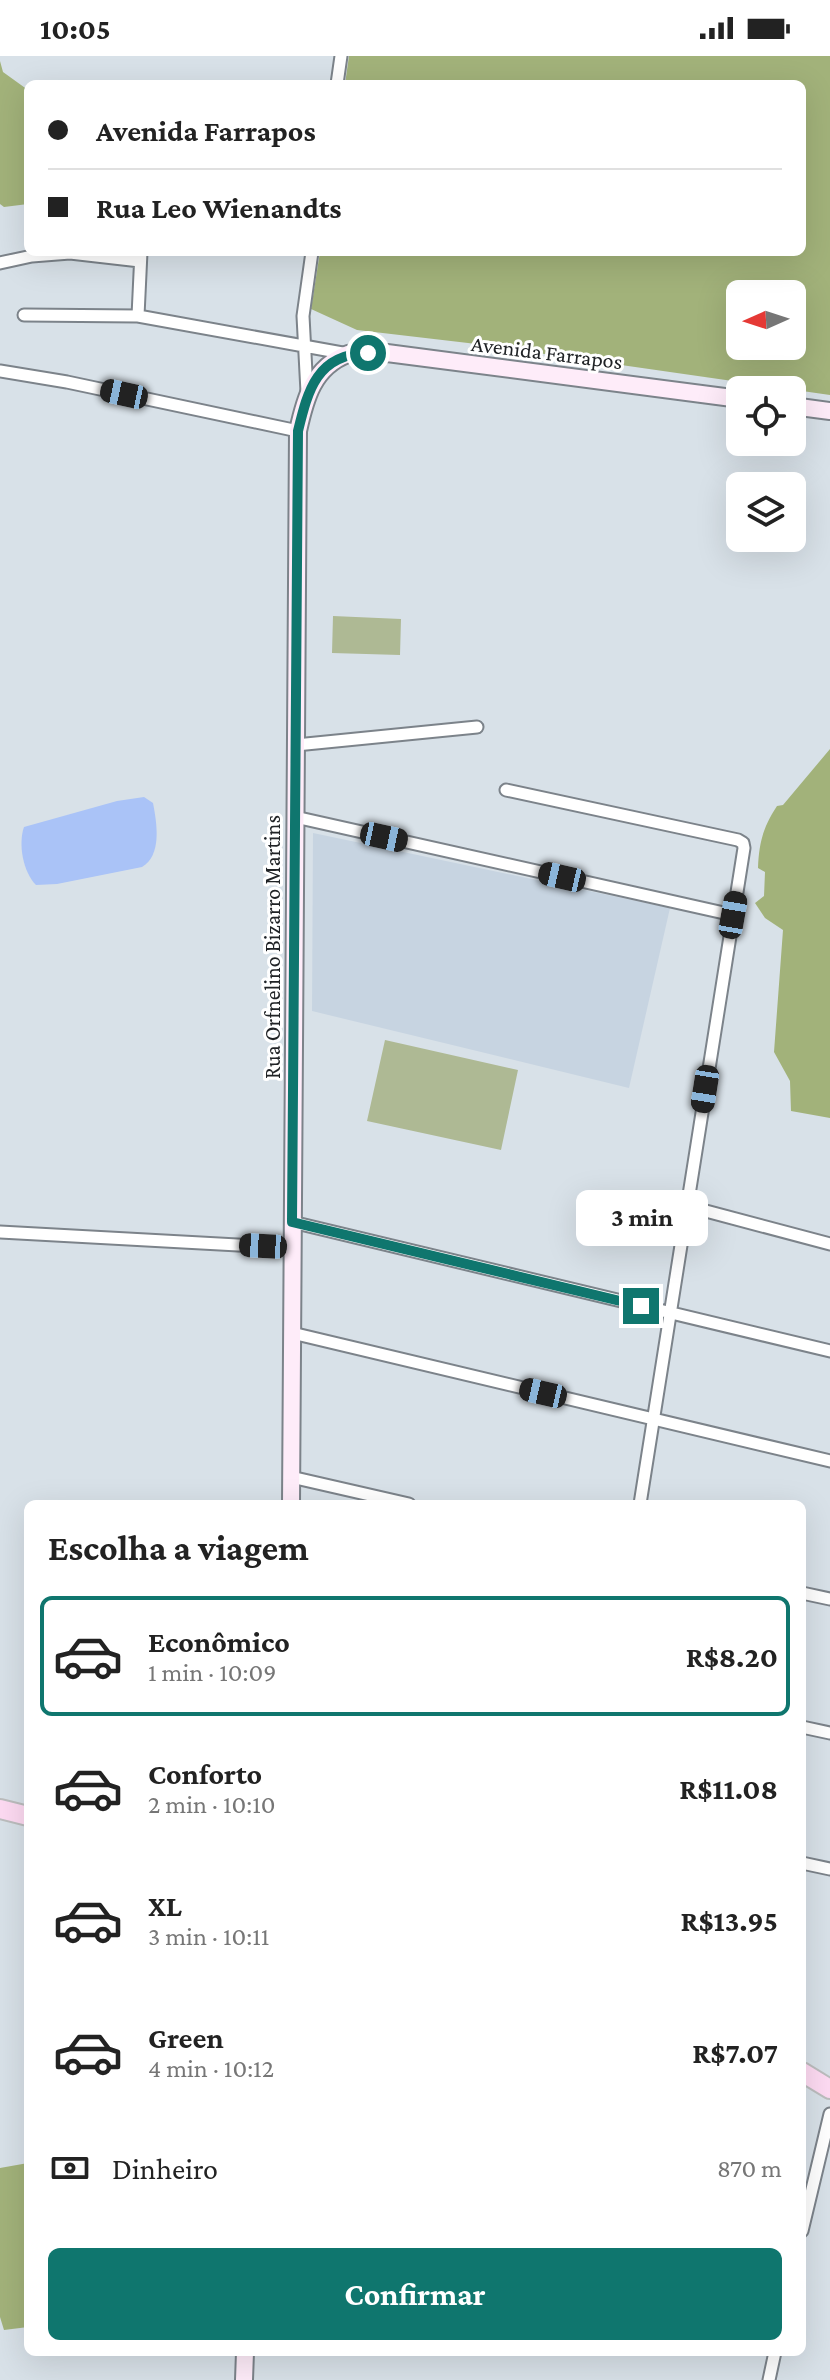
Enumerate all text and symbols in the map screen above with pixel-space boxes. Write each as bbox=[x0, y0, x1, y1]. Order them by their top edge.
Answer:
text: 10:05 bbox=[40, 12, 111, 45]
text: Avenida Farrapos bbox=[96, 114, 316, 147]
text: Rua Leo Wienandts bbox=[96, 191, 342, 224]
north arrow bbox=[726, 280, 806, 360]
map controls bbox=[726, 280, 806, 552]
street label: Avenida Farrapos bbox=[470, 331, 624, 374]
route start bbox=[350, 335, 386, 371]
button: locate bbox=[726, 376, 806, 456]
car bbox=[98, 377, 150, 411]
button: layers bbox=[726, 472, 806, 552]
street label: Rua Orfnelino Bizarro Martins bbox=[260, 815, 285, 1079]
car bbox=[358, 820, 410, 854]
car bbox=[536, 860, 588, 894]
car bbox=[717, 889, 749, 941]
car bbox=[689, 1063, 721, 1115]
callout: 3 min bbox=[575, 1190, 707, 1246]
text: 3 min bbox=[611, 1203, 673, 1232]
car bbox=[238, 1233, 288, 1259]
route end bbox=[623, 1288, 659, 1324]
car bbox=[517, 1376, 569, 1410]
text: Escolha a viagem bbox=[48, 1528, 309, 1568]
icon: car bbox=[52, 1620, 124, 1692]
text: Econômico bbox=[148, 1625, 290, 1658]
text: R$8.20 bbox=[686, 1640, 778, 1673]
text: 1 min · 10:09 bbox=[148, 1658, 276, 1687]
icon: car bbox=[52, 1752, 124, 1824]
text: Conforto bbox=[148, 1757, 262, 1790]
text: R$11.08 bbox=[679, 1772, 778, 1805]
text: 2 min · 10:10 bbox=[148, 1790, 276, 1819]
icon: car bbox=[52, 1884, 124, 1956]
text: XL bbox=[148, 1889, 182, 1922]
text: R$13.95 bbox=[681, 1904, 778, 1937]
text: 3 min · 10:11 bbox=[148, 1922, 269, 1951]
icon: car bbox=[52, 2016, 124, 2088]
text: Green bbox=[148, 2021, 224, 2054]
text: R$7.07 bbox=[692, 2036, 778, 2069]
text: 4 min · 10:12 bbox=[148, 2054, 274, 2083]
icon: cash bbox=[48, 2146, 92, 2190]
text: Dinheiro bbox=[112, 2152, 218, 2185]
text: 870 m bbox=[717, 2154, 782, 2183]
button: Confirmar bbox=[48, 2248, 782, 2340]

